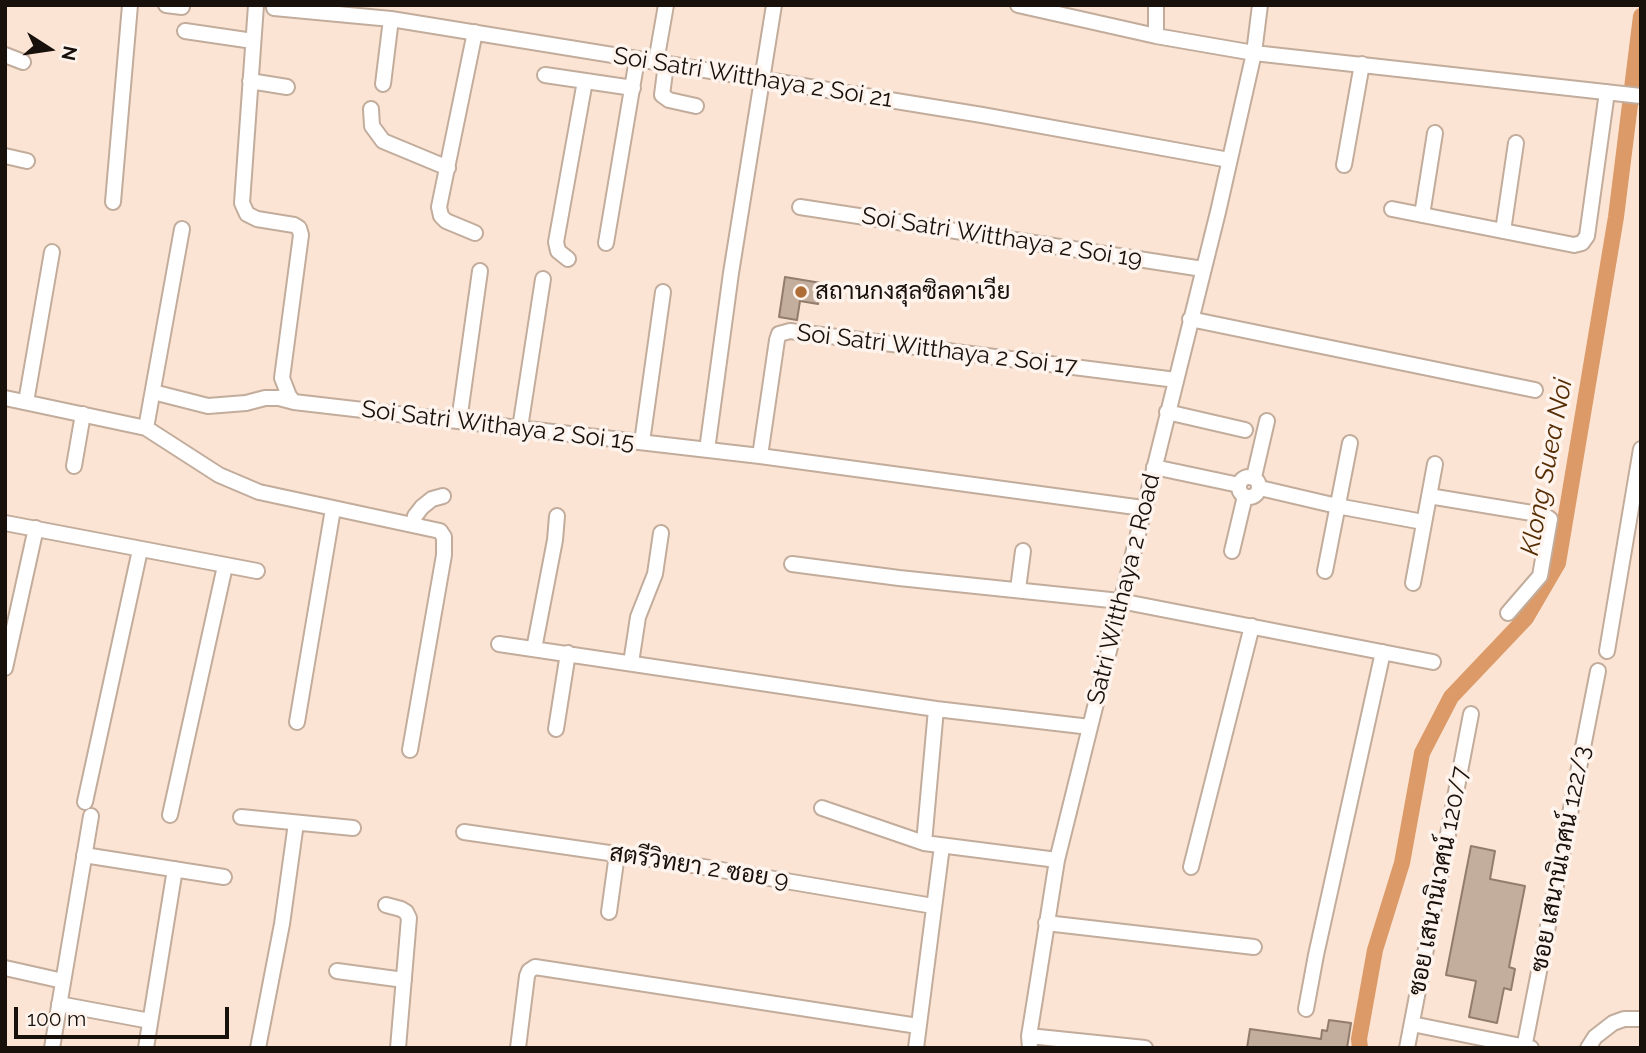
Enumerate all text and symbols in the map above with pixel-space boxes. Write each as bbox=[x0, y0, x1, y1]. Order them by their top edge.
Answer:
north arrow bbox=[14, 14, 84, 84]
street label: Soi Satri Witthaya 2 Soi 21 bbox=[611, 42, 895, 114]
text: N bbox=[57, 44, 82, 63]
street label: Soi Satri Witthaya 2 Soi 19 bbox=[860, 202, 1144, 274]
place label: สถานกงสุลซิลดาเวีย bbox=[815, 278, 1010, 306]
marker: สถานกงสุลซิลดาเวีย bbox=[793, 284, 809, 300]
street label: Soi Satri Witthaya 2 Soi 17 bbox=[795, 319, 1079, 381]
water label: Klong Suea Noi bbox=[1515, 376, 1579, 558]
street label: Soi Satri Withaya 2 Soi 15 bbox=[360, 395, 636, 457]
street label: Satri Witthaya 2 Road bbox=[1081, 471, 1167, 707]
street label: ซอย เสนานิเวศน์ 122/3 bbox=[1525, 743, 1597, 975]
street label: ซอย เสนานิเวศน์ 120/7 bbox=[1403, 764, 1475, 998]
street label: สตรีวิทยา 2 ซอย 9 bbox=[607, 839, 791, 895]
scale bar bbox=[18, 993, 233, 1038]
text: 100 m bbox=[27, 1006, 86, 1031]

